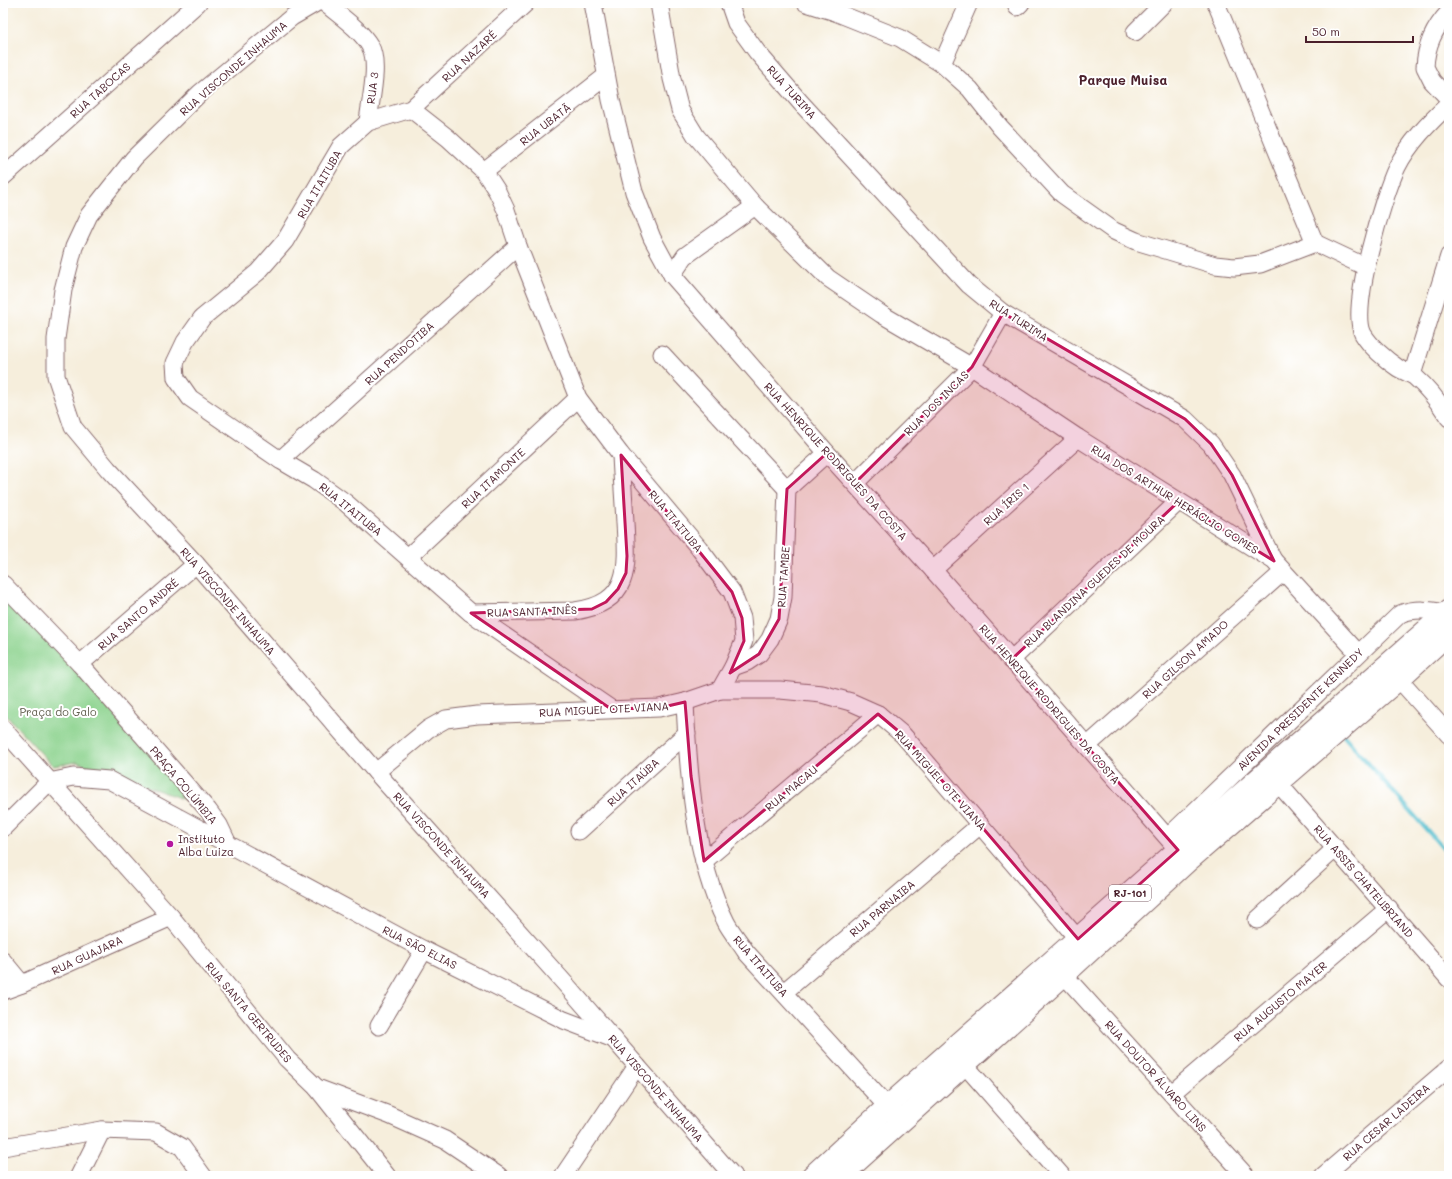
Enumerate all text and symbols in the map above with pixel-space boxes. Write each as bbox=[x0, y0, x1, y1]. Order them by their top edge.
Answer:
street label: RUA VISCONDE INHAUMA bbox=[176, 17, 290, 119]
scale bar bbox=[1306, 18, 1413, 44]
text: 50 m bbox=[1312, 23, 1340, 39]
street label: RUA NAZARÉ bbox=[438, 27, 500, 85]
street label: RUA TABOCAS bbox=[67, 59, 133, 121]
street label: RUA TURIMA bbox=[764, 62, 820, 122]
street label: RUA 3 bbox=[363, 71, 381, 105]
district label: Parque Muisa bbox=[1079, 71, 1167, 88]
street label: RUA UBATÃ bbox=[516, 99, 574, 149]
street label: RUA ITAITUBA bbox=[293, 147, 345, 221]
street label: RUA TURIMA bbox=[987, 295, 1051, 345]
street label: RUA PENDOTIBA bbox=[361, 318, 437, 388]
street label: RUA DOS INCAS bbox=[900, 367, 972, 439]
street label: RUA HENRIQUE RODRIGUES DA COSTA bbox=[761, 379, 911, 543]
street label: RUA DOS ARTHUR HERÁCLIO GOMES bbox=[1088, 441, 1262, 557]
street label: RUA ITAMONTE bbox=[458, 445, 528, 511]
street label: RUA ITAITUBA bbox=[316, 479, 386, 539]
street label: RUA ÍRIS 1 bbox=[980, 479, 1032, 529]
street label: RUA ITAITUBA bbox=[646, 487, 706, 555]
street label: RUA BLANDINA GUEDES DE MOURA bbox=[1020, 512, 1168, 650]
street label: RUA VISCONDE INHAUMA bbox=[177, 544, 279, 658]
street label: RUA TAMBE bbox=[773, 546, 793, 608]
street label: RUA SANTO ANDRÉ bbox=[94, 575, 182, 653]
street label: RUA SANTA INÊS bbox=[487, 602, 577, 620]
street label: RUA GILSON AMADO bbox=[1139, 616, 1232, 702]
street label: RUA HENRIQUE RODRIGUES DA COSTA bbox=[976, 621, 1124, 787]
street label: AVENIDA PRESIDENTE KENNEDY bbox=[1234, 644, 1366, 774]
street label: RUA MIGUEL OTE VIANA bbox=[539, 698, 669, 720]
park label: Praça do Galo bbox=[19, 704, 97, 719]
street label: RUA MIGUEL OTE VIANA bbox=[892, 727, 990, 833]
street label: PRAÇA COLÚMBIA bbox=[147, 743, 221, 827]
street label: RUA ITAÚBA bbox=[604, 755, 662, 809]
street label: RUA MACAU bbox=[762, 762, 820, 814]
street label: RUA VISCONDE INHAUMA bbox=[390, 789, 494, 901]
street label: RUA ASSIS CHATEUBRIAND bbox=[1311, 821, 1417, 941]
place label: Instituto Alba Luiza bbox=[178, 831, 234, 859]
marker: Instituto Alba Luiza bbox=[165, 839, 175, 849]
street label: RUA PARNAIBA bbox=[846, 876, 918, 940]
road number: RJ-101 bbox=[1109, 885, 1151, 901]
street label: RUA SĀO ELIAS bbox=[380, 922, 460, 972]
street label: RUA GUAJARA bbox=[49, 932, 125, 978]
street label: RUA ITAITUBA bbox=[730, 932, 792, 1000]
street label: RUA AUGUSTO MAYER bbox=[1230, 958, 1330, 1044]
street label: RUA SANTA GERTRUDES bbox=[203, 959, 295, 1065]
street label: RUA DOUTOR ÁLVARO LINS bbox=[1102, 1017, 1210, 1135]
street label: RUA VISCONDE INHAUMA bbox=[605, 1031, 707, 1145]
street label: RUA CESAR LADEIRA bbox=[1339, 1080, 1433, 1164]

